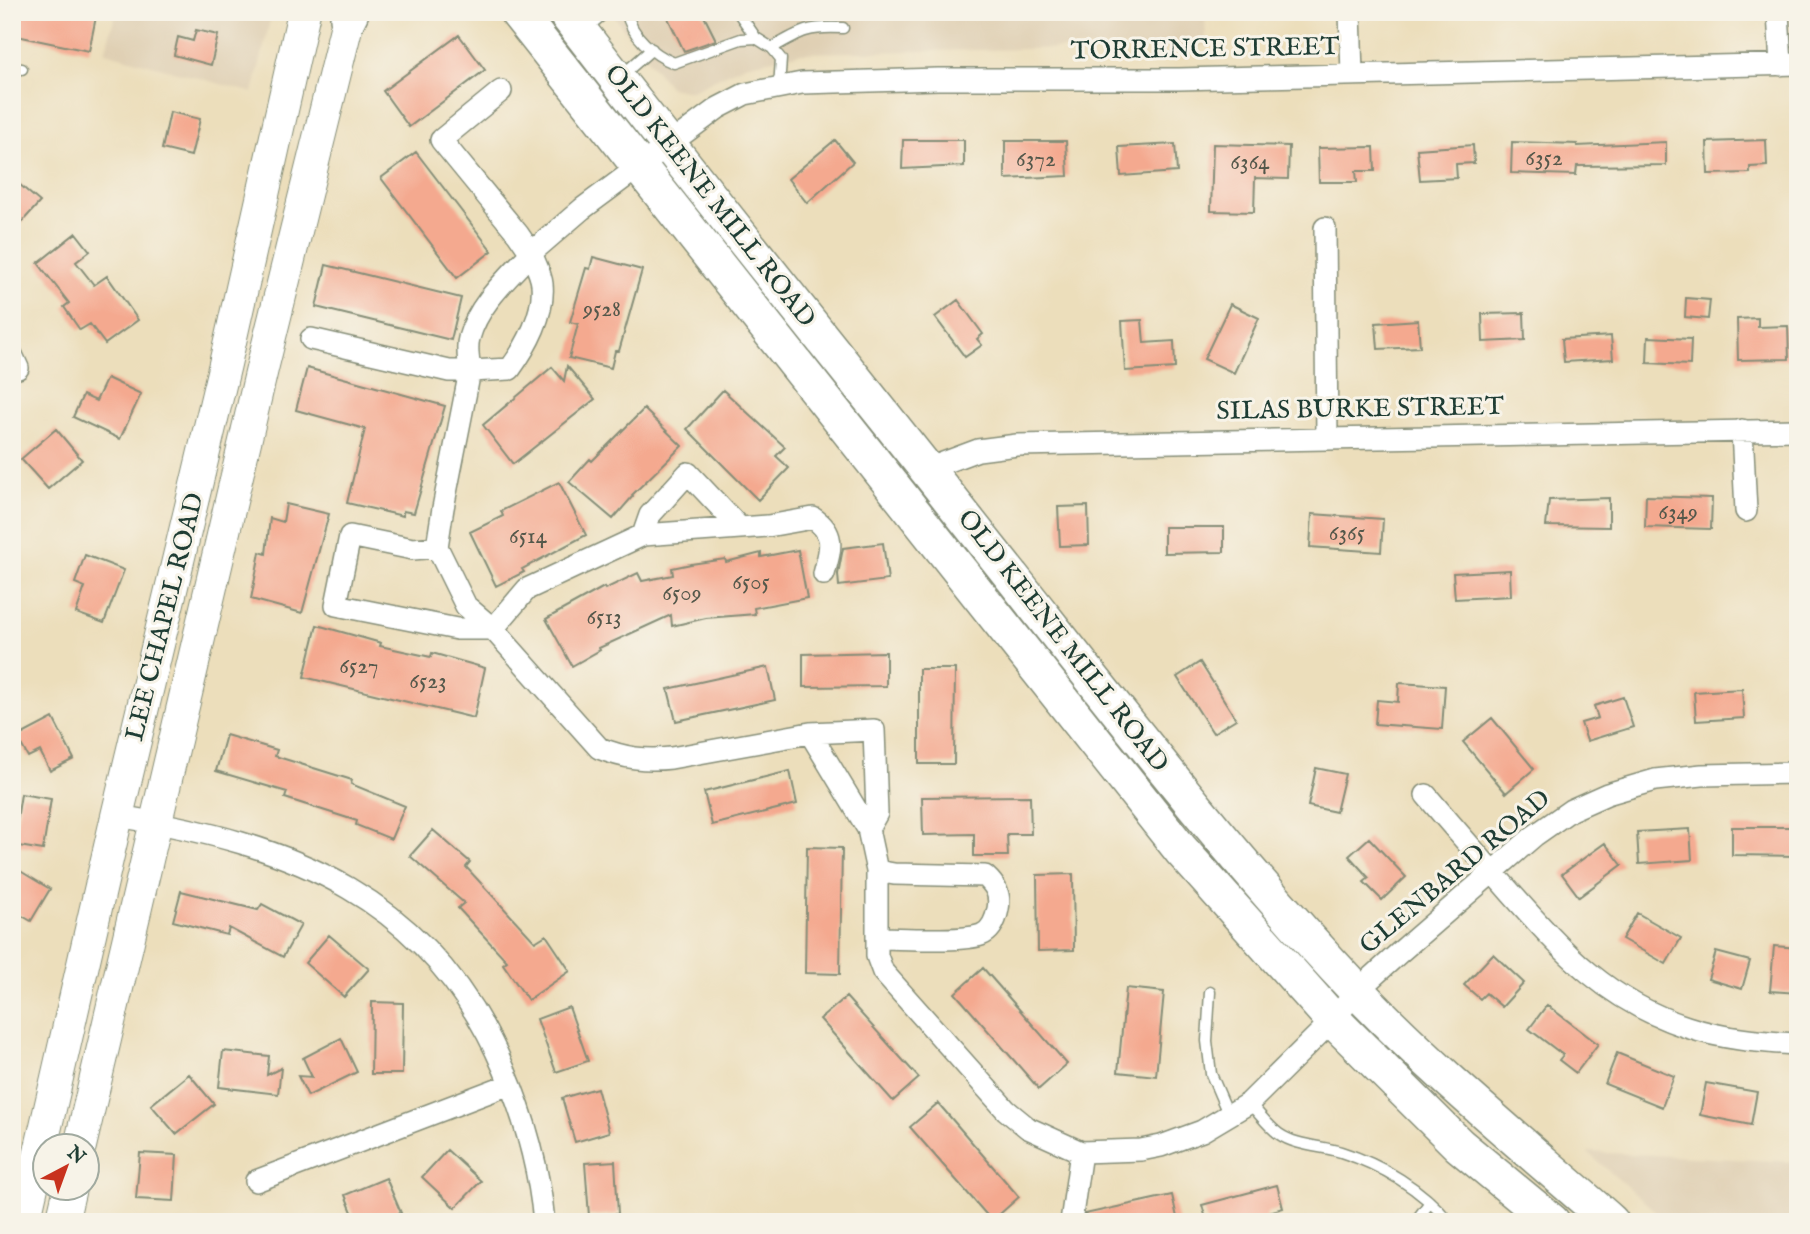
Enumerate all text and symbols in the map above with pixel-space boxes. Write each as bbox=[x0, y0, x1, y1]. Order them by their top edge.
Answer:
street label: TORRENCE STREET bbox=[1070, 30, 1340, 68]
street label: OLD KEENE MILL ROAD bbox=[597, 58, 823, 334]
house number: 6352 bbox=[1525, 144, 1563, 173]
house number: 6372 bbox=[1016, 145, 1056, 174]
house number: 6364 bbox=[1230, 148, 1270, 177]
house number: 9528 bbox=[582, 295, 621, 324]
street label: SILAS BURKE STREET bbox=[1216, 390, 1504, 428]
street label: LEE CHAPEL ROAD bbox=[118, 490, 212, 744]
house number: 6349 bbox=[1658, 498, 1698, 527]
street label: OLD KEENE MILL ROAD bbox=[950, 503, 1176, 779]
house number: 6365 bbox=[1329, 519, 1365, 548]
house number: 6514 bbox=[509, 522, 548, 551]
house number: 6505 bbox=[732, 568, 770, 597]
house number: 6509 bbox=[662, 579, 702, 608]
house number: 6513 bbox=[586, 603, 622, 632]
house number: 6527 bbox=[339, 652, 379, 681]
house number: 6523 bbox=[409, 667, 447, 696]
street label: GLENBARD ROAD bbox=[1353, 782, 1557, 962]
north arrow bbox=[32, 1132, 102, 1202]
text: N bbox=[61, 1141, 90, 1170]

